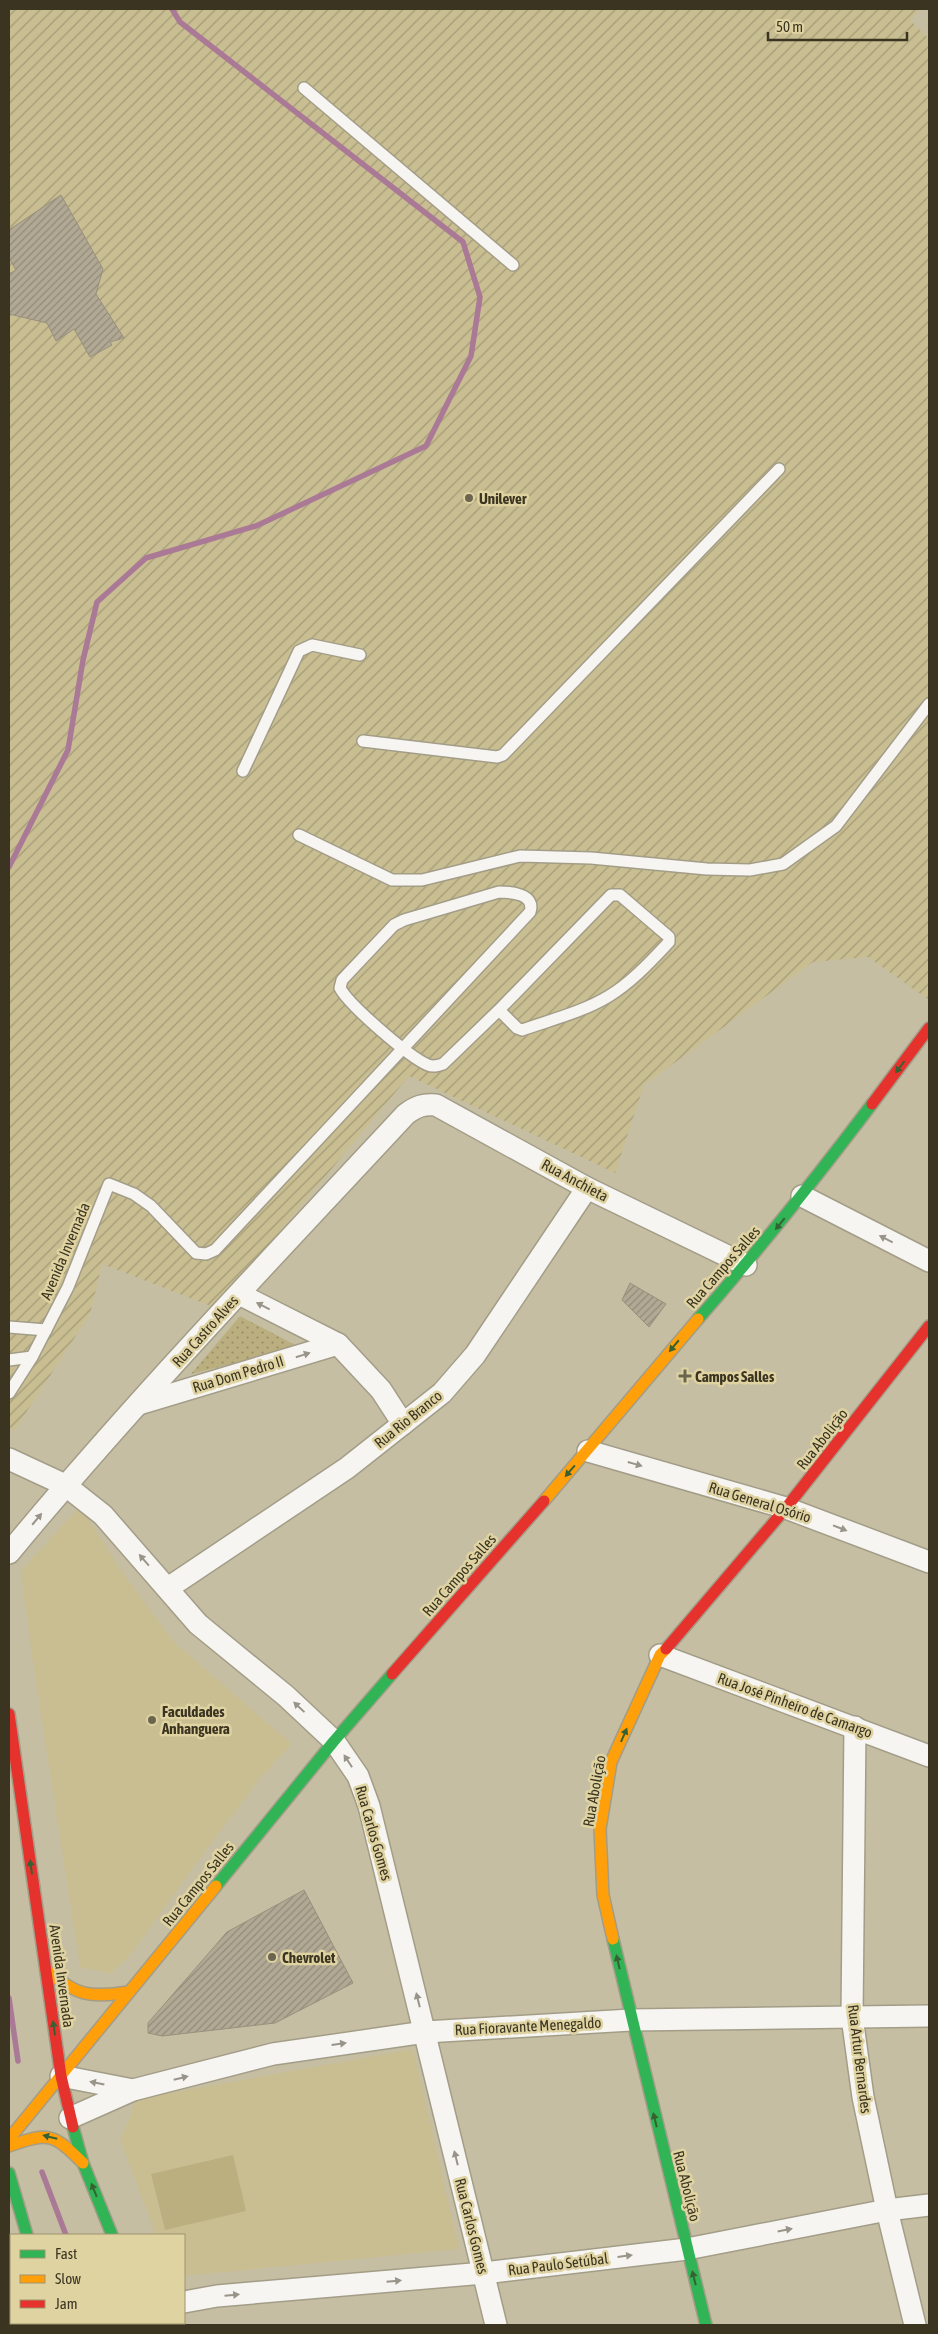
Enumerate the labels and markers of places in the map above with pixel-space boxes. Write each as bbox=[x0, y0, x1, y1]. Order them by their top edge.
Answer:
place label: Unilever bbox=[479, 490, 527, 507]
marker: Unilever bbox=[463, 492, 475, 504]
place label: Campos Salles bbox=[695, 1368, 775, 1385]
marker: Campos Salles bbox=[679, 1370, 691, 1382]
place label: Faculdades Anhanguera bbox=[161, 1703, 230, 1737]
marker: Faculdades Anhanguera bbox=[146, 1714, 158, 1726]
place label: Chevrolet bbox=[282, 1949, 336, 1966]
marker: Chevrolet bbox=[266, 1951, 278, 1963]

